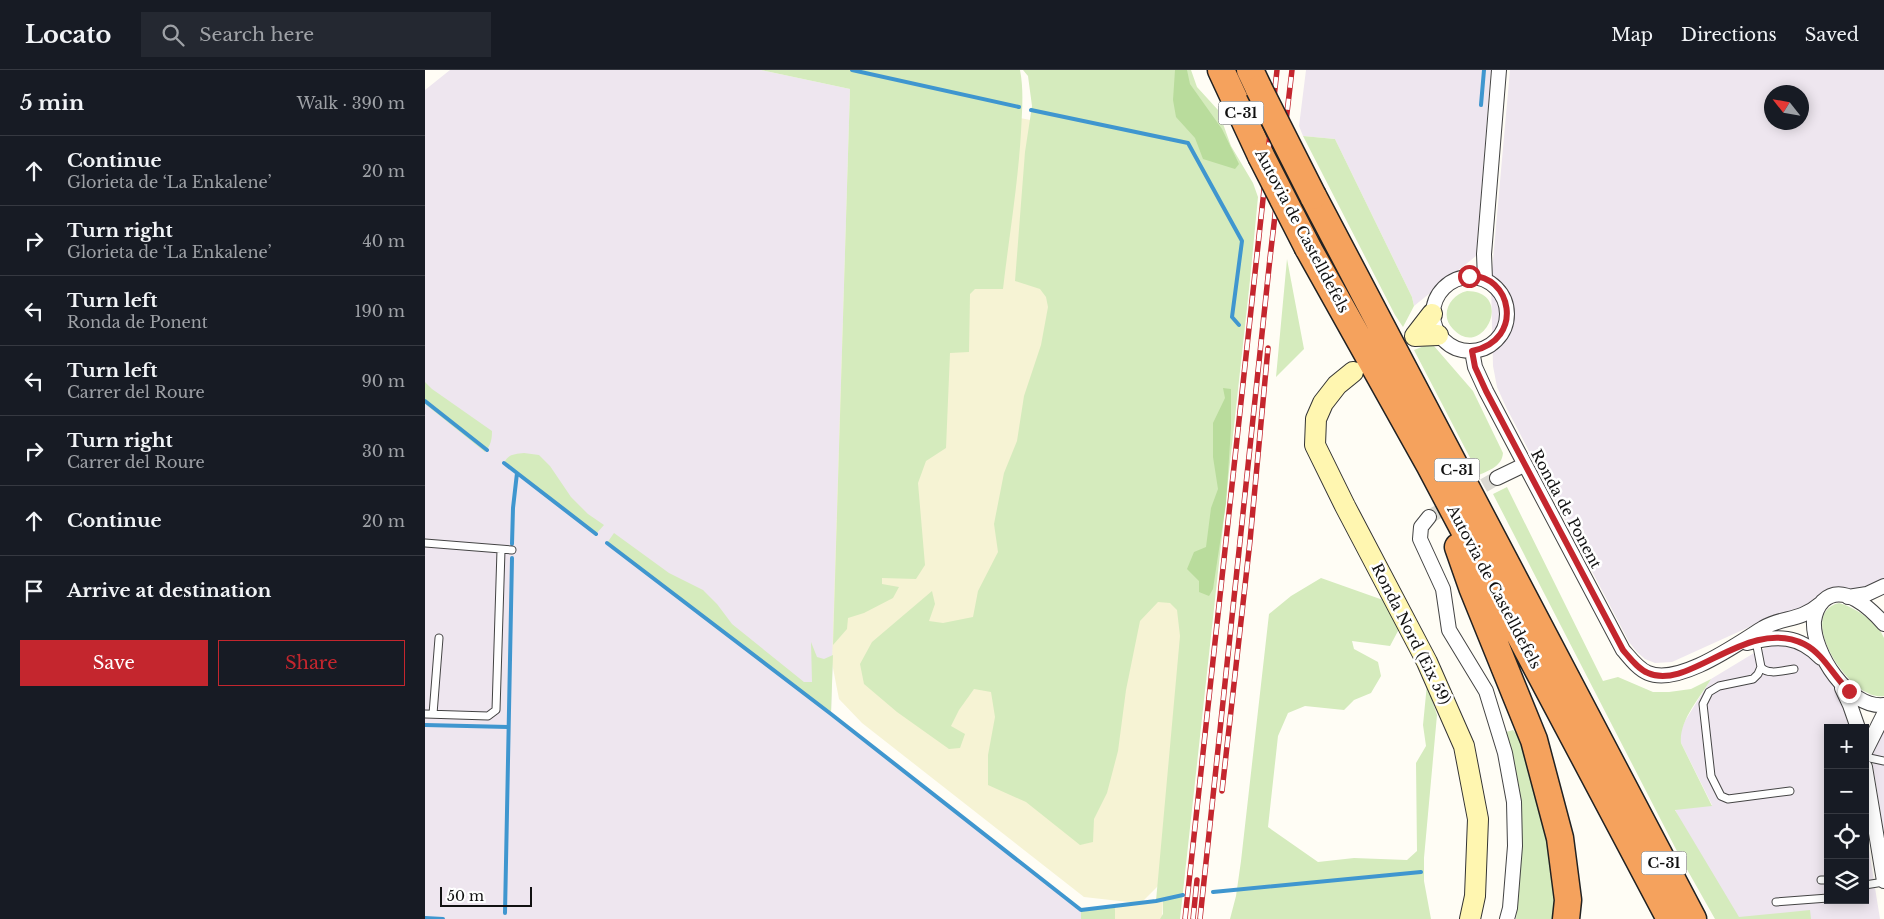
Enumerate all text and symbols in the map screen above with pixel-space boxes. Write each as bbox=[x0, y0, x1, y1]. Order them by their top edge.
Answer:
search box bbox=[141, 12, 491, 57]
text: Locato bbox=[25, 20, 111, 49]
icon: search bbox=[159, 21, 187, 49]
text: Search here bbox=[199, 23, 314, 46]
text: Map bbox=[1611, 24, 1653, 46]
text: Directions bbox=[1681, 24, 1777, 46]
text: Saved bbox=[1805, 24, 1859, 46]
north arrow bbox=[1764, 85, 1809, 130]
text: 5 min bbox=[20, 90, 84, 116]
text: Walk · 390 m bbox=[297, 93, 405, 113]
road number: C-31 bbox=[1219, 102, 1263, 124]
street label: Autovia de Castelldefels bbox=[1251, 145, 1354, 316]
text: Continue bbox=[67, 149, 162, 172]
icon: ahead bbox=[20, 157, 48, 185]
text: 20 m bbox=[362, 161, 405, 181]
text: Glorieta de ‘La Enkalene’ bbox=[67, 172, 272, 192]
text: Turn right bbox=[67, 219, 173, 242]
icon: right bbox=[20, 227, 48, 255]
text: 40 m bbox=[362, 231, 405, 251]
text: Glorieta de ‘La Enkalene’ bbox=[67, 242, 272, 262]
route start bbox=[1458, 265, 1481, 288]
text: Turn left bbox=[67, 289, 158, 312]
icon: left bbox=[20, 297, 48, 325]
text: 190 m bbox=[354, 301, 405, 321]
text: Ronda de Ponent bbox=[67, 312, 208, 332]
text: Turn left bbox=[67, 359, 158, 382]
icon: left bbox=[20, 367, 48, 395]
text: 90 m bbox=[362, 371, 405, 391]
text: Carrer del Roure bbox=[67, 382, 205, 402]
text: Turn right bbox=[67, 429, 173, 452]
icon: right bbox=[20, 437, 48, 465]
text: 30 m bbox=[362, 441, 405, 461]
street label: Ronda de Ponent bbox=[1527, 446, 1606, 572]
text: Carrer del Roure bbox=[67, 452, 205, 472]
road number: C-31 bbox=[1435, 458, 1479, 482]
street label: Autovia de Castelldefels bbox=[1443, 501, 1546, 672]
icon: ahead bbox=[20, 507, 48, 535]
text: Continue bbox=[67, 509, 162, 532]
text: 20 m bbox=[362, 511, 405, 531]
street label: Ronda Nord (Eix 59) bbox=[1368, 560, 1455, 708]
icon: arrive bbox=[20, 577, 48, 605]
text: Arrive at destination bbox=[67, 579, 271, 602]
button: Save bbox=[20, 640, 208, 686]
button: Share bbox=[218, 640, 405, 686]
route end bbox=[1838, 680, 1861, 703]
map controls bbox=[1824, 724, 1869, 904]
button: + bbox=[1824, 724, 1869, 769]
button: − bbox=[1824, 769, 1869, 814]
button: locate bbox=[1824, 814, 1869, 859]
road number: C-31 bbox=[1641, 851, 1687, 874]
button: layers bbox=[1824, 859, 1869, 904]
scale bar bbox=[440, 884, 533, 907]
text: 50 m bbox=[447, 887, 484, 905]

